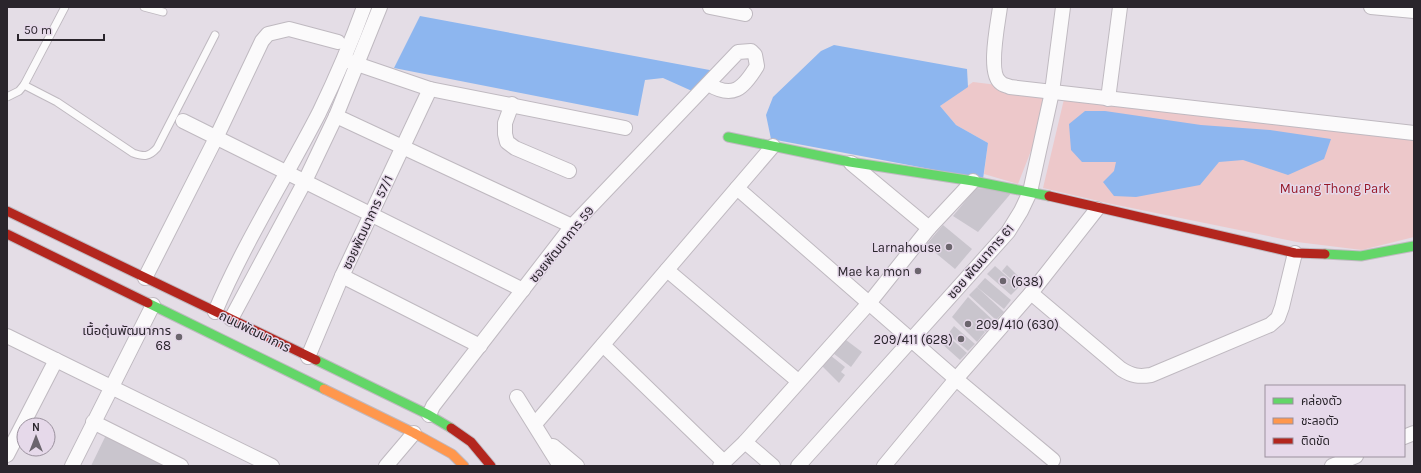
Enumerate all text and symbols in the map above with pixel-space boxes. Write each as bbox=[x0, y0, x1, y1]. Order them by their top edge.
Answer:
scale bar bbox=[18, 16, 104, 42]
text: 50 m bbox=[24, 23, 52, 37]
street label: ซอยพัฒนาการ 57/1 bbox=[339, 173, 396, 272]
park label: Muang Thong Park bbox=[1280, 181, 1390, 196]
street label: ซอยพัฒนาการ 59 bbox=[526, 203, 597, 285]
street label: ซอย พัฒนาการ 61 bbox=[944, 221, 1017, 302]
place label: Larnahouse bbox=[872, 240, 941, 255]
marker: Larnahouse bbox=[944, 242, 954, 252]
place label: Mae ka mon bbox=[837, 264, 910, 279]
marker: Mae ka mon bbox=[913, 266, 923, 276]
place label: (638) bbox=[1011, 274, 1043, 289]
marker: (638) bbox=[998, 276, 1008, 286]
street label: ถนนพัฒนาการ bbox=[217, 308, 293, 355]
place label: 209/410 (630) bbox=[976, 317, 1059, 332]
marker: 209/410 (630) bbox=[963, 319, 973, 329]
place label: เนื้อตุ๋นพัฒนาการ 68 bbox=[82, 321, 171, 353]
marker: เนื้อตุ๋นพัฒนาการ 68 bbox=[174, 332, 184, 342]
place label: 209/411 (628) bbox=[873, 332, 953, 347]
marker: 209/411 (628) bbox=[956, 334, 966, 344]
legend bbox=[1265, 385, 1405, 457]
text: คล่องตัว bbox=[1301, 394, 1342, 408]
text: ชะลอตัว bbox=[1301, 414, 1339, 428]
north arrow bbox=[16, 417, 56, 457]
text: N bbox=[32, 421, 40, 434]
text: ติดขัด bbox=[1301, 434, 1330, 448]

